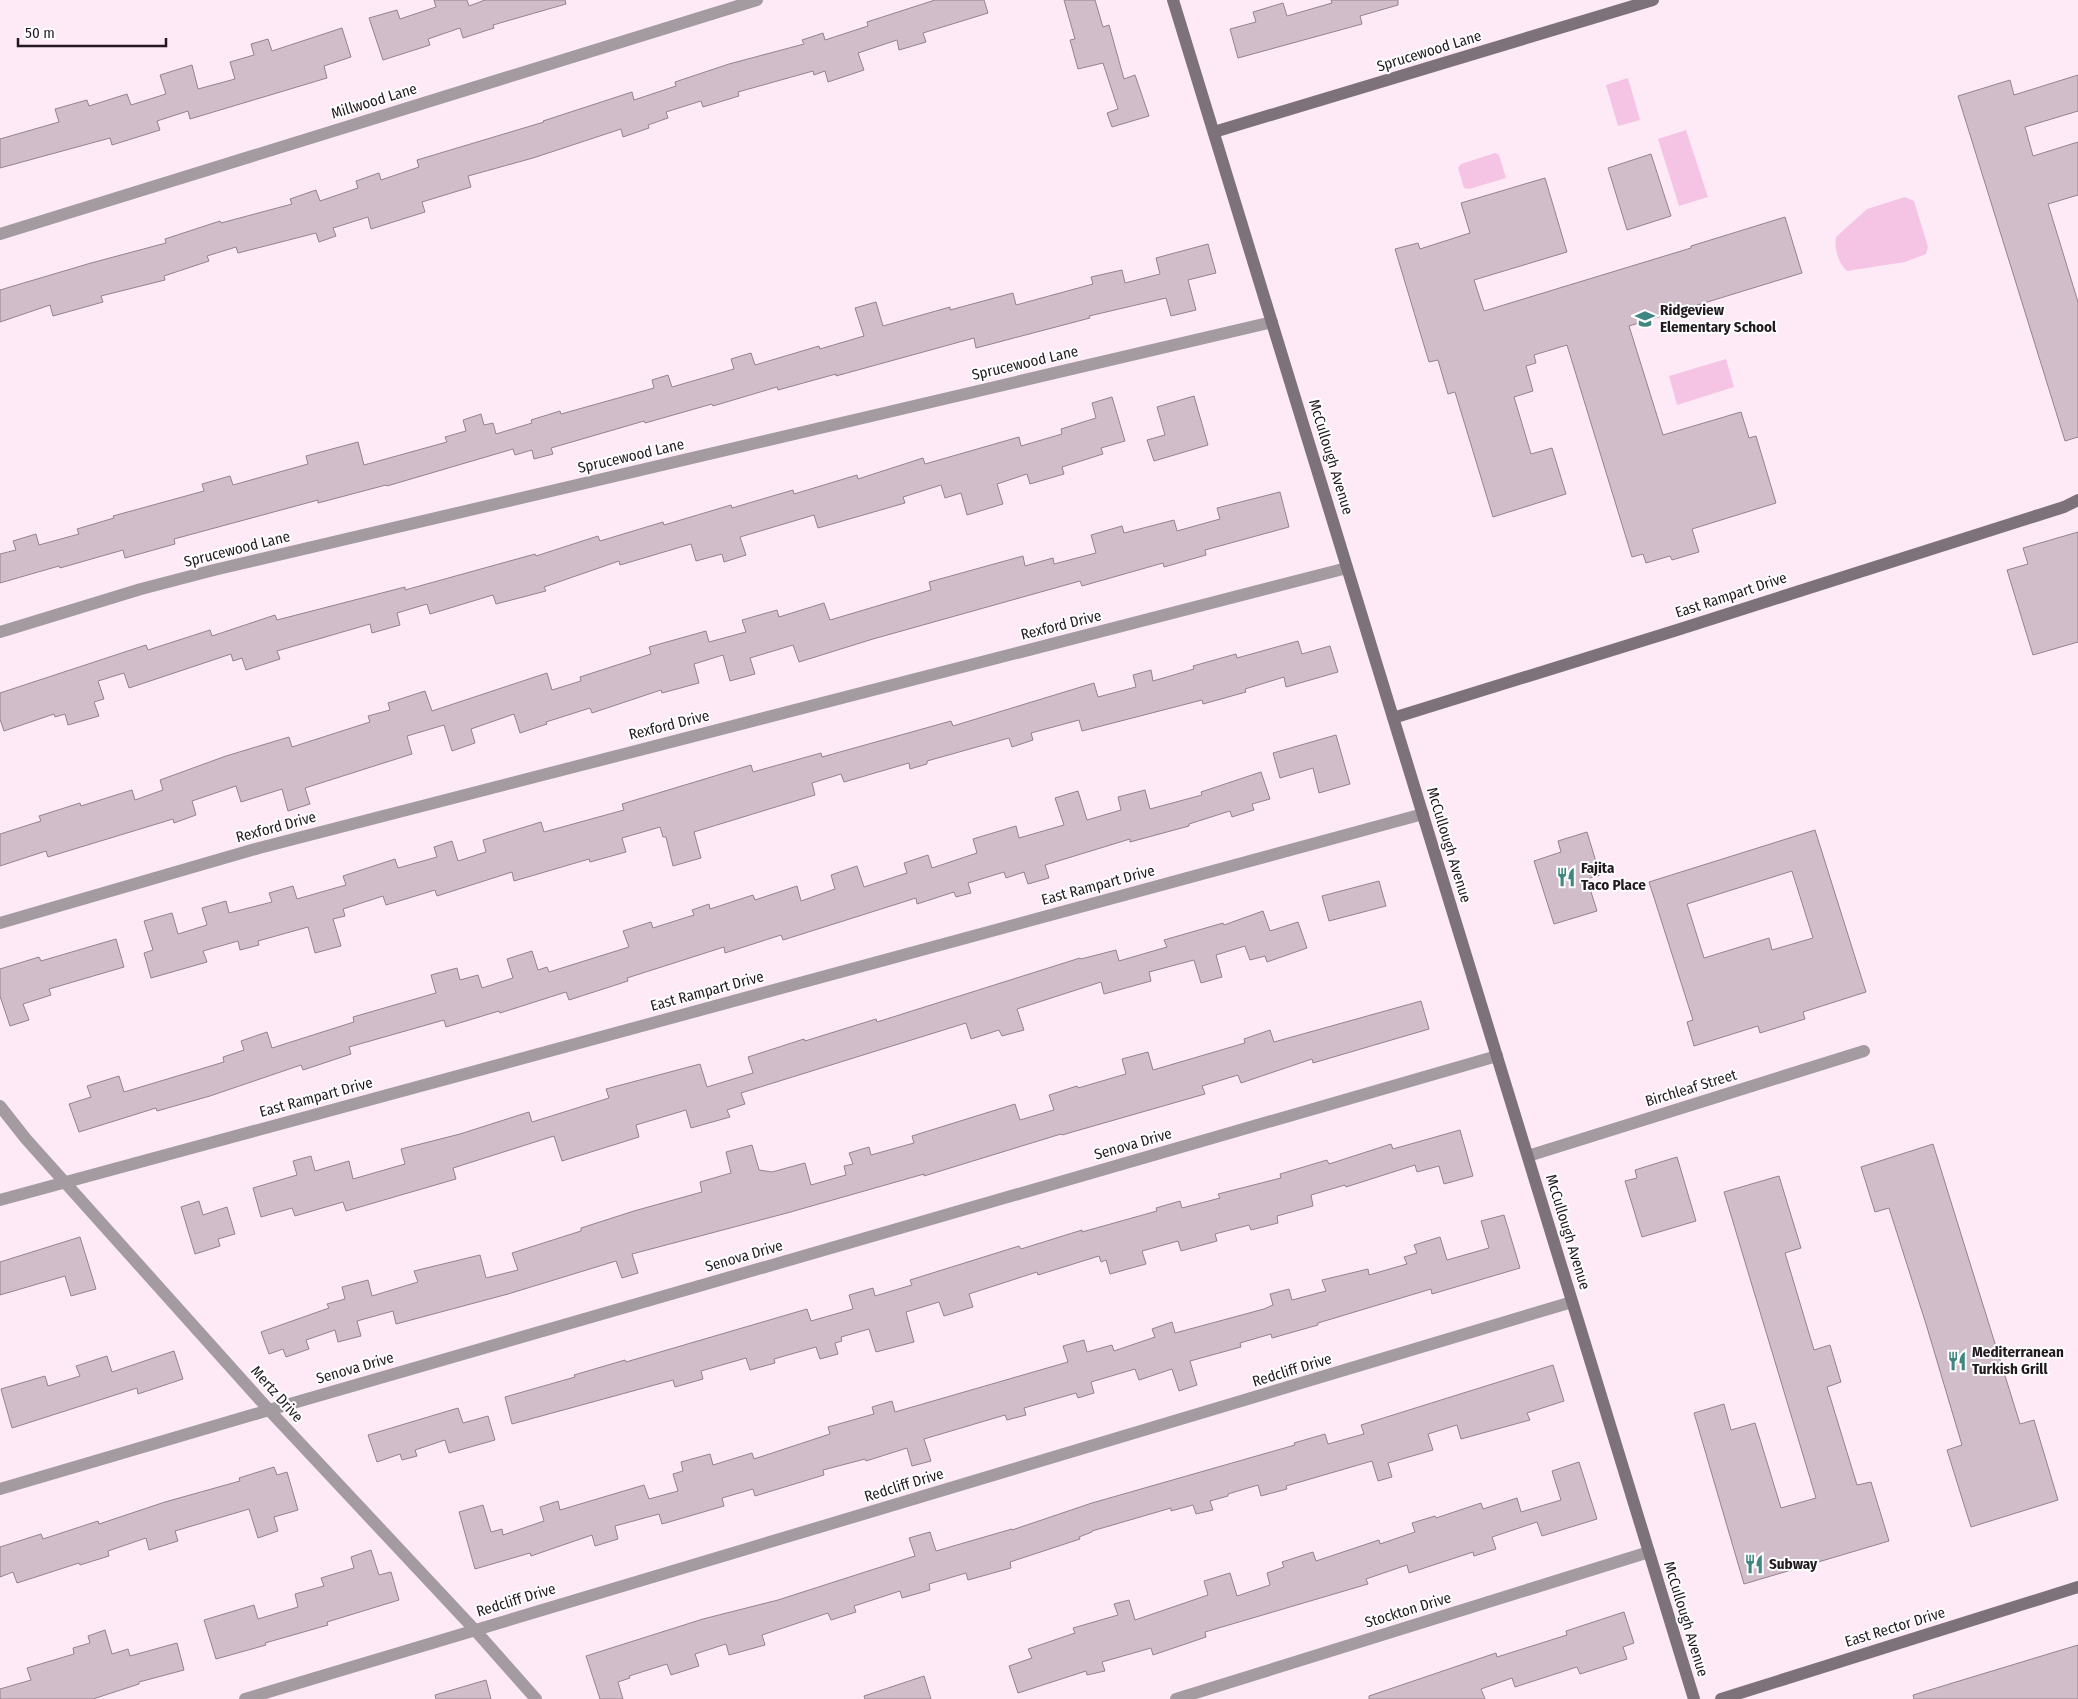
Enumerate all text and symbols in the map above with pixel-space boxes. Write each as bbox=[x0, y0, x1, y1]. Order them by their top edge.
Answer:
scale bar bbox=[18, 15, 165, 47]
text: 50 m bbox=[25, 24, 55, 42]
street label: Sprucewood Lane bbox=[1375, 27, 1483, 75]
street label: Millwood Lane bbox=[329, 79, 419, 123]
place label: Ridgeview Elementary School bbox=[1660, 301, 1777, 336]
school or university icon: Ridgeview Elementary School bbox=[1634, 308, 1656, 330]
street label: Sprucewood Lane bbox=[970, 342, 1080, 384]
street label: McCullough Avenue bbox=[1305, 397, 1357, 517]
street label: Sprucewood Lane bbox=[576, 435, 686, 477]
street label: Sprucewood Lane bbox=[182, 527, 292, 571]
street label: East Rampart Drive bbox=[1673, 568, 1789, 622]
street label: Rexford Drive bbox=[1019, 606, 1103, 644]
street label: Rexford Drive bbox=[627, 706, 711, 744]
street label: McCullough Avenue bbox=[1423, 785, 1475, 905]
street label: Rexford Drive bbox=[234, 808, 318, 846]
place label: Fajita Taco Place bbox=[1581, 859, 1646, 894]
street label: East Rampart Drive bbox=[1039, 861, 1157, 909]
restaurant icon: Fajita Taco Place bbox=[1555, 866, 1577, 888]
street label: East Rampart Drive bbox=[648, 967, 766, 1015]
street label: Birchleaf Street bbox=[1643, 1066, 1739, 1110]
street label: East Rampart Drive bbox=[257, 1073, 375, 1121]
street label: Senova Drive bbox=[1092, 1124, 1174, 1164]
street label: McCullough Avenue bbox=[1542, 1172, 1594, 1292]
street label: Senova Drive bbox=[703, 1236, 785, 1276]
place label: Mediterranean Turkish Grill bbox=[1972, 1343, 2064, 1378]
street label: Senova Drive bbox=[314, 1348, 396, 1388]
street label: Redcliff Drive bbox=[1250, 1349, 1334, 1391]
restaurant icon: Mediterranean Turkish Grill bbox=[1946, 1350, 1968, 1372]
street label: Mertz Drive bbox=[247, 1362, 307, 1426]
street label: Redcliff Drive bbox=[862, 1464, 946, 1506]
restaurant icon: Subway bbox=[1743, 1553, 1765, 1575]
place label: Subway bbox=[1769, 1555, 1818, 1573]
street label: McCullough Avenue bbox=[1660, 1559, 1712, 1679]
street label: Redcliff Drive bbox=[474, 1579, 558, 1621]
street label: Stockton Drive bbox=[1363, 1588, 1453, 1632]
street label: East Rector Drive bbox=[1843, 1603, 1947, 1651]

